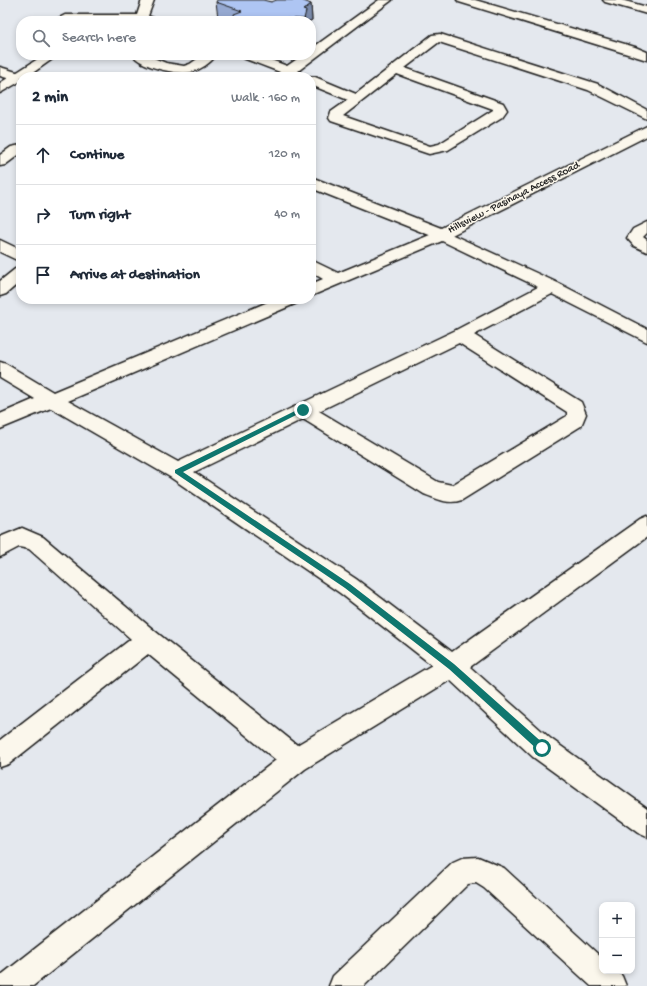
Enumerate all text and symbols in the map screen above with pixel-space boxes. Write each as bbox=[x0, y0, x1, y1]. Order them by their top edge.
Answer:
search box bbox=[16, 16, 316, 60]
icon: search bbox=[30, 27, 52, 49]
text: Search here bbox=[62, 29, 136, 47]
text: 2 min bbox=[32, 88, 68, 108]
text: Walk · 160 m bbox=[231, 91, 300, 106]
icon: ahead bbox=[32, 144, 54, 166]
text: Continue bbox=[70, 146, 124, 164]
text: 120 m bbox=[269, 147, 300, 162]
street label: Hillsview - Pasinaya Access Road bbox=[446, 159, 583, 237]
icon: right bbox=[32, 204, 54, 226]
text: Turn right bbox=[70, 206, 130, 224]
text: 40 m bbox=[274, 207, 300, 222]
icon: arrive bbox=[32, 264, 54, 286]
text: Arrive at destination bbox=[70, 266, 200, 284]
route end bbox=[294, 401, 312, 419]
route start bbox=[533, 739, 551, 757]
map controls bbox=[599, 902, 635, 974]
button: + bbox=[599, 902, 635, 938]
button: − bbox=[599, 938, 635, 974]

